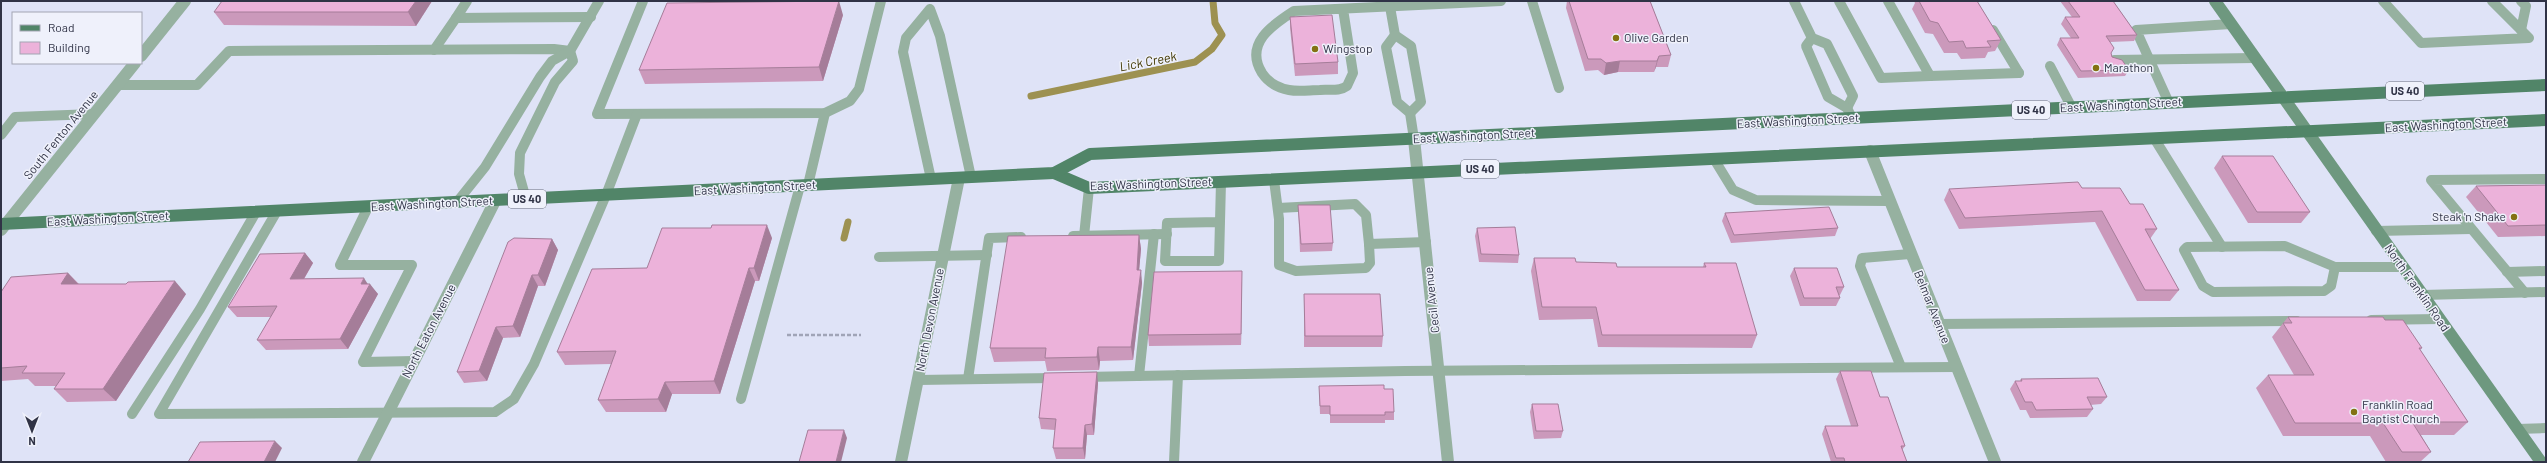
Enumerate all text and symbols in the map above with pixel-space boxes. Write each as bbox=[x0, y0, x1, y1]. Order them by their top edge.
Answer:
legend bbox=[12, 12, 142, 64]
text: Road bbox=[48, 20, 75, 34]
place label: Olive Garden bbox=[1624, 30, 1689, 44]
marker: Olive Garden bbox=[1611, 33, 1621, 43]
text: Building bbox=[48, 40, 90, 54]
place label: Wingstop bbox=[1323, 41, 1373, 55]
marker: Wingstop bbox=[1310, 44, 1320, 54]
water label: Lick Creek bbox=[1118, 48, 1179, 74]
place label: Marathon bbox=[2104, 60, 2153, 74]
marker: Marathon bbox=[2091, 63, 2101, 73]
road number: US 40 bbox=[2386, 82, 2424, 100]
street label: South Fenton Avenue bbox=[20, 87, 100, 182]
street label: East Washington Street bbox=[2059, 94, 2183, 114]
road number: US 40 bbox=[2012, 101, 2050, 119]
street label: East Washington Street bbox=[1736, 110, 1860, 130]
street label: East Washington Street bbox=[2384, 114, 2508, 134]
street label: East Washington Street bbox=[1412, 125, 1536, 145]
road number: US 40 bbox=[1461, 160, 1499, 178]
street label: East Washington Street bbox=[1089, 174, 1212, 192]
street label: East Washington Street bbox=[693, 177, 817, 197]
road number: US 40 bbox=[508, 190, 546, 208]
street label: East Washington Street bbox=[370, 193, 494, 213]
street label: East Washington Street bbox=[46, 208, 170, 228]
place label: Steak 'n Shake bbox=[2432, 209, 2506, 223]
marker: Steak 'n Shake bbox=[2509, 212, 2519, 222]
street label: North Franklin Road bbox=[2382, 241, 2453, 334]
street label: Cecil Avenue bbox=[1421, 266, 1441, 334]
street label: North Devon Avenue bbox=[912, 267, 946, 373]
street label: Belmar Avenue bbox=[1912, 268, 1954, 345]
street label: North Eaton Avenue bbox=[398, 281, 458, 380]
place label: Franklin Road Baptist Church bbox=[2362, 397, 2439, 425]
marker: Franklin Road Baptist Church bbox=[2349, 407, 2359, 417]
north arrow bbox=[12, 411, 52, 451]
text: N bbox=[28, 435, 36, 448]

